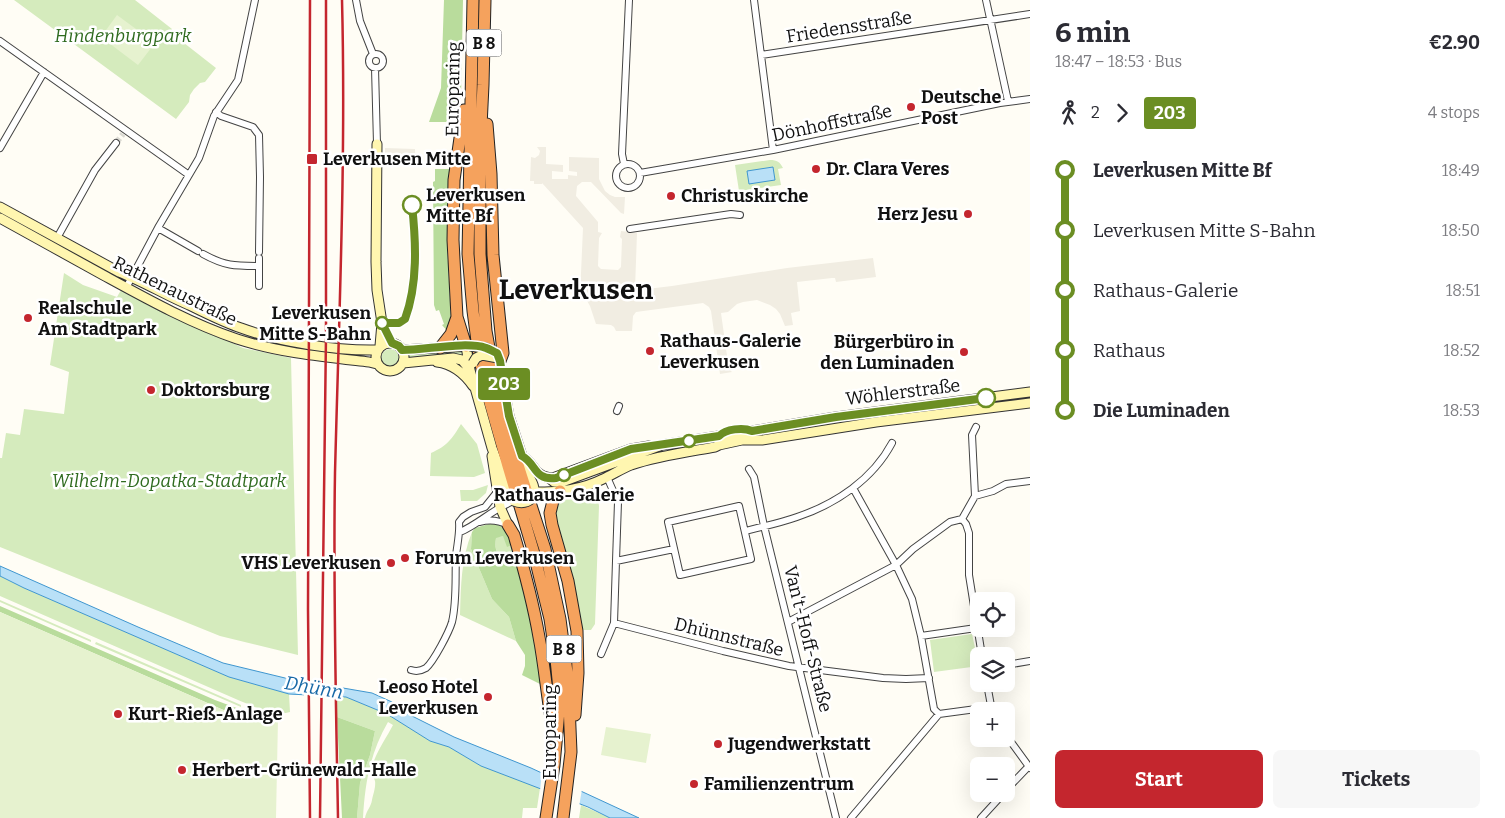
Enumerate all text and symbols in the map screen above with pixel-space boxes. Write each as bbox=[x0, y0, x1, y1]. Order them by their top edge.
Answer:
street label: Friedensstraße bbox=[785, 6, 913, 48]
text: 6 min bbox=[1055, 16, 1130, 49]
park label: Hindenburgpark bbox=[54, 25, 192, 47]
road number: B 8 bbox=[466, 29, 502, 56]
text: €2.90 bbox=[1429, 31, 1480, 54]
street label: Europaring bbox=[441, 41, 465, 137]
text: 18:47 – 18:53 · Bus bbox=[1055, 52, 1182, 71]
place label: Deutsche Post bbox=[921, 86, 1001, 129]
icon: walk bbox=[1055, 99, 1083, 127]
icon: forward bbox=[1108, 99, 1136, 127]
street label: Dönhoffstraße bbox=[770, 100, 894, 146]
marker: Deutsche Post bbox=[905, 101, 917, 113]
text: 203 bbox=[1154, 102, 1186, 124]
text: 2 bbox=[1091, 103, 1100, 122]
text: 4 stops bbox=[1428, 103, 1480, 122]
place label: Leverkusen Mitte bbox=[323, 148, 471, 170]
marker: Leverkusen Mitte bbox=[305, 152, 319, 166]
place label: Dr. Clara Veres bbox=[826, 158, 949, 180]
text: Leverkusen Mitte Bf bbox=[1093, 159, 1272, 182]
text: 18:49 bbox=[1442, 161, 1480, 180]
marker: Dr. Clara Veres bbox=[810, 163, 822, 175]
place label: Leverkusen Mitte Bf bbox=[426, 184, 526, 227]
place label: Christuskirche bbox=[681, 185, 809, 207]
marker: Christuskirche bbox=[665, 190, 677, 202]
marker: Leverkusen Mitte Bf bbox=[402, 195, 422, 215]
place label: Herz Jesu bbox=[877, 203, 959, 225]
marker: Herz Jesu bbox=[962, 208, 974, 220]
text: Leverkusen Mitte S-Bahn bbox=[1093, 219, 1315, 242]
text: 18:50 bbox=[1442, 221, 1480, 240]
street label: Rathenaustraße bbox=[110, 252, 240, 330]
district label: Leverkusen bbox=[499, 273, 653, 306]
text: Rathaus-Galerie bbox=[1093, 279, 1238, 302]
text: 18:51 bbox=[1446, 281, 1480, 300]
place label: Realschule Am Stadtpark bbox=[38, 297, 157, 340]
place label: Leverkusen Mitte S-Bahn bbox=[259, 302, 371, 345]
marker: Realschule Am Stadtpark bbox=[22, 312, 34, 324]
marker: Leverkusen Mitte S-Bahn bbox=[375, 316, 389, 330]
place label: Rathaus-Galerie Leverkusen bbox=[660, 330, 801, 373]
place label: Bürgerbüro in den Luminaden bbox=[820, 331, 954, 374]
text: Rathaus bbox=[1093, 339, 1165, 362]
text: 18:52 bbox=[1444, 341, 1480, 360]
marker: Rathaus-Galerie Leverkusen bbox=[644, 345, 656, 357]
marker: Bürgerbüro in den Luminaden bbox=[958, 346, 970, 358]
line badge: 203 bbox=[475, 368, 533, 400]
text: 203 bbox=[488, 373, 520, 395]
street label: Wöhlerstraße bbox=[845, 374, 961, 410]
place label: Doktorsburg bbox=[161, 379, 270, 401]
marker: Doktorsburg bbox=[145, 384, 157, 396]
unlabelled marker bbox=[976, 388, 996, 408]
text: Die Luminaden bbox=[1093, 399, 1230, 422]
text: 18:53 bbox=[1443, 401, 1480, 420]
unlabelled marker bbox=[682, 434, 696, 448]
marker: Rathaus-Galerie bbox=[557, 468, 571, 482]
park label: Wilhelm-Dopatka-Stadtpark bbox=[52, 470, 286, 492]
place label: Rathaus-Galerie bbox=[493, 484, 635, 506]
place label: Forum Leverkusen bbox=[415, 547, 575, 569]
place label: VHS Leverkusen bbox=[241, 552, 381, 574]
marker: Forum Leverkusen bbox=[399, 552, 411, 564]
marker: VHS Leverkusen bbox=[385, 557, 397, 569]
street label: Van't-Hoff-Straße bbox=[779, 563, 837, 715]
map controls bbox=[970, 592, 1015, 802]
button: locate bbox=[970, 592, 1015, 637]
street label: Dhünnstraße bbox=[672, 613, 786, 661]
road number: B 8 bbox=[546, 636, 582, 662]
button: layers bbox=[970, 647, 1015, 692]
water label: Dhünn bbox=[283, 671, 345, 704]
place label: Leoso Hotel Leverkusen bbox=[379, 676, 478, 719]
street label: Europaring bbox=[539, 684, 561, 780]
marker: Leoso Hotel Leverkusen bbox=[482, 691, 494, 703]
button: + bbox=[970, 702, 1015, 747]
place label: Kurt-Rieß-Anlage bbox=[128, 703, 283, 725]
marker: Kurt-Rieß-Anlage bbox=[112, 708, 124, 720]
place label: Jugendwerkstatt bbox=[727, 733, 871, 755]
marker: Jugendwerkstatt bbox=[712, 738, 724, 750]
button: Start bbox=[1055, 750, 1263, 808]
button: Tickets bbox=[1273, 750, 1480, 808]
button: − bbox=[970, 757, 1015, 802]
place label: Herbert-Grünewald-Halle bbox=[192, 759, 416, 781]
marker: Herbert-Grünewald-Halle bbox=[176, 764, 188, 776]
place label: Familienzentrum bbox=[704, 773, 854, 795]
marker: Familienzentrum bbox=[688, 778, 700, 790]

